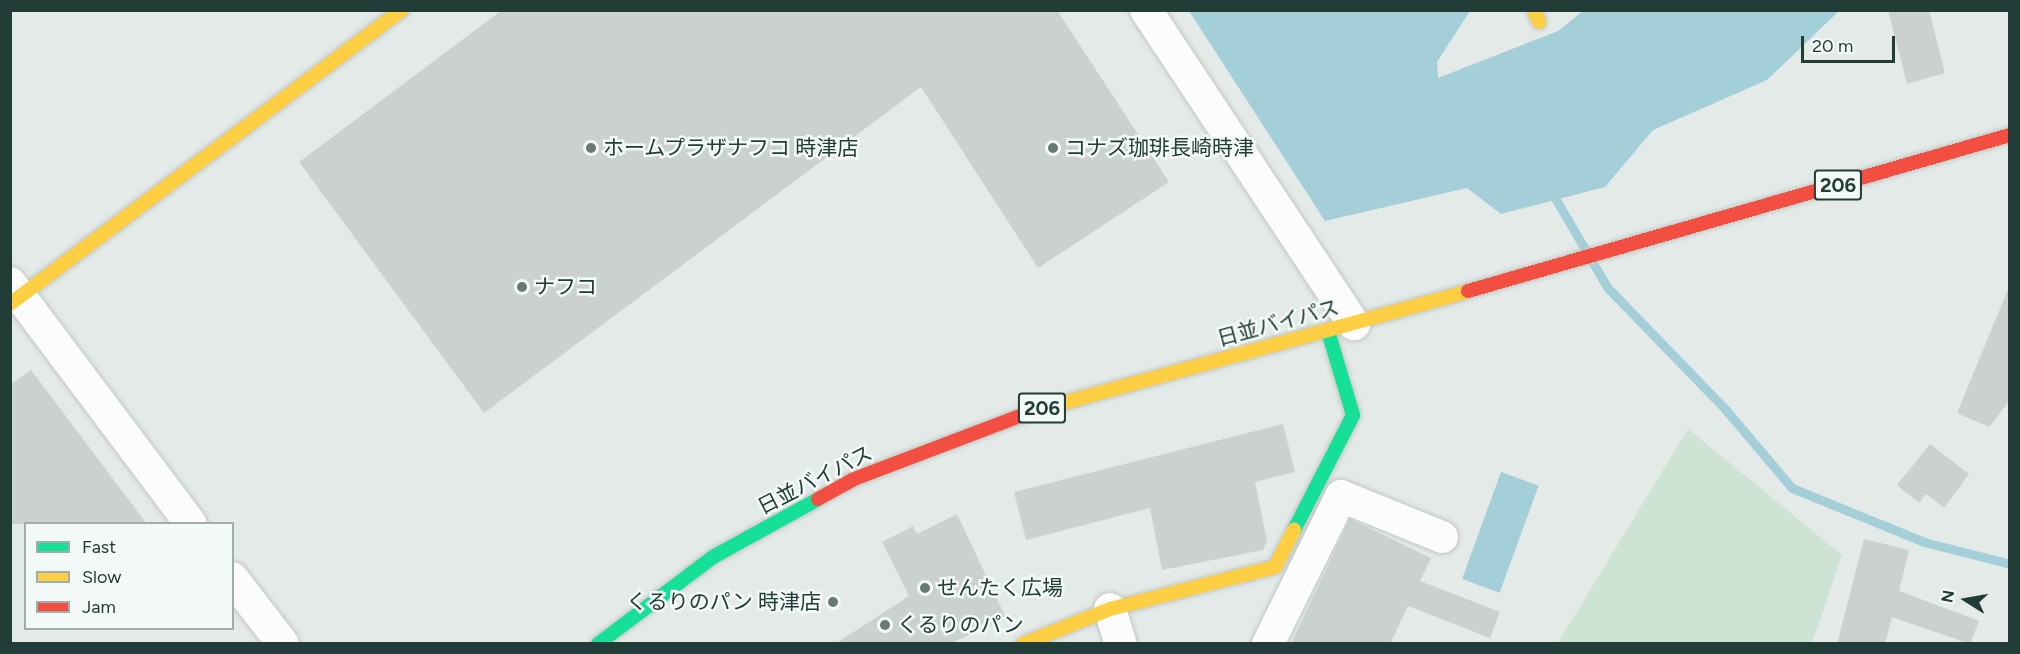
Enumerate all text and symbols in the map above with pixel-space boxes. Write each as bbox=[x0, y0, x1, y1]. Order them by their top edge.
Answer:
scale bar bbox=[1804, 24, 1898, 62]
text: 20 m bbox=[1812, 35, 1853, 57]
place label: ホームプラザナフコ 時津店 bbox=[603, 135, 860, 161]
place label: コナズ珈琲長崎時津 bbox=[1065, 135, 1254, 161]
marker: ホームプラザナフコ 時津店 bbox=[584, 141, 598, 155]
marker: コナズ珈琲長崎時津 bbox=[1046, 141, 1060, 155]
road number: 206 bbox=[1812, 168, 1864, 202]
place label: ナフコ bbox=[534, 274, 597, 300]
marker: ナフコ bbox=[515, 280, 529, 294]
street label: 日並バイパス bbox=[1214, 295, 1342, 351]
road number: 206 bbox=[1016, 391, 1068, 425]
street label: 日並バイパス bbox=[753, 440, 877, 520]
legend bbox=[24, 522, 234, 630]
text: Fast bbox=[82, 536, 116, 558]
text: Slow bbox=[82, 566, 121, 588]
north arrow bbox=[1936, 570, 1996, 630]
place label: せんたく広場 bbox=[937, 575, 1063, 601]
marker: せんたく広場 bbox=[918, 581, 932, 595]
place label: くるりのパン 時津店 bbox=[627, 589, 821, 615]
text: N bbox=[1937, 589, 1958, 604]
marker: くるりのパン 時津店 bbox=[826, 595, 840, 609]
text: Jam bbox=[82, 596, 116, 618]
place label: くるりのパン bbox=[897, 612, 1023, 638]
marker: くるりのパン bbox=[878, 618, 892, 632]

